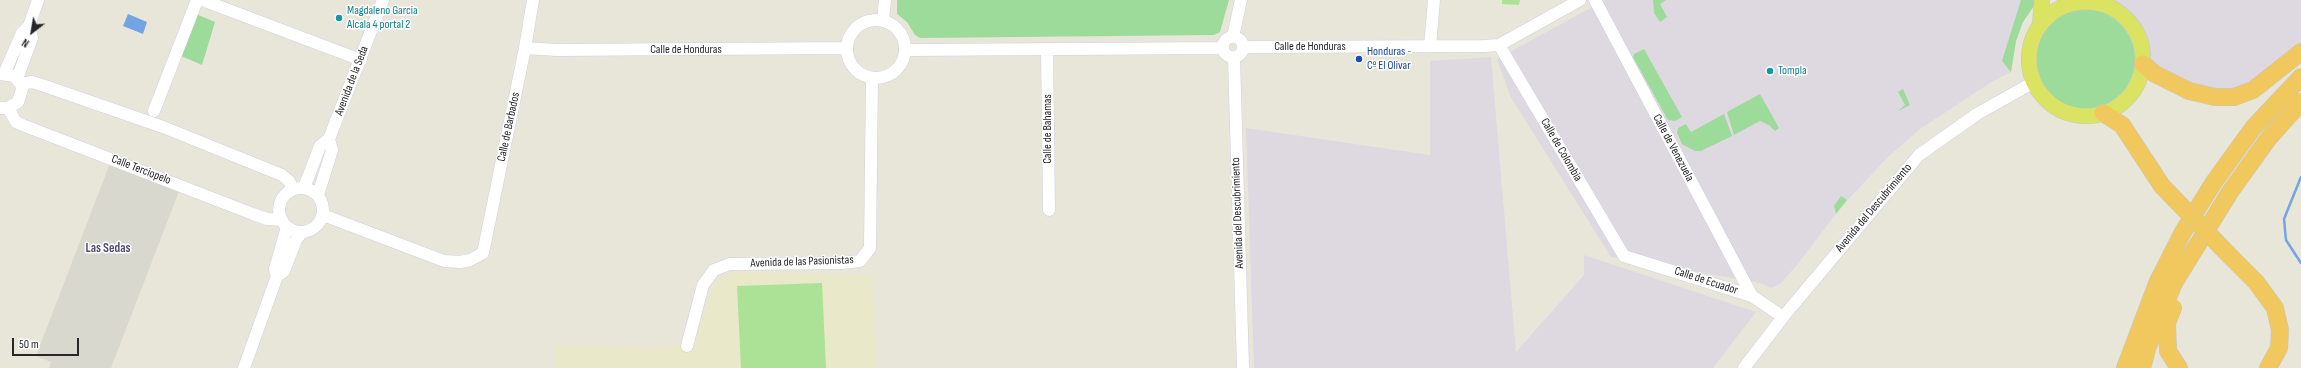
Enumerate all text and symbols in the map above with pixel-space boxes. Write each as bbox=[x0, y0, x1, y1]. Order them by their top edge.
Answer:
place label: Magdaleno Garcia Alcala 4 portal 2 bbox=[347, 4, 418, 32]
north arrow bbox=[12, 12, 52, 52]
marker: Magdaleno Garcia Alcala 4 portal 2 bbox=[334, 13, 344, 23]
text: N bbox=[20, 36, 31, 50]
street label: Calle de Honduras bbox=[1274, 40, 1346, 54]
street label: Calle de Honduras bbox=[650, 43, 722, 57]
street label: Avenida de la Seda bbox=[332, 44, 372, 118]
place label: Honduras - Cº El Olivar bbox=[1367, 45, 1412, 73]
marker: Honduras - Cº El Olivar bbox=[1354, 54, 1364, 64]
place label: Tompla bbox=[1778, 64, 1807, 78]
marker: Tompla bbox=[1765, 66, 1775, 76]
street label: Calle de Barbados bbox=[495, 91, 523, 163]
street label: Calle de Bahamas bbox=[1041, 94, 1055, 164]
street label: Calle de Venezuela bbox=[1649, 112, 1697, 184]
street label: Calle de Colombia bbox=[1537, 116, 1585, 184]
street label: Calle Terciopelo bbox=[109, 152, 173, 188]
street label: Avenida del Descubrimiento bbox=[1229, 157, 1247, 269]
street label: Avenida del Descubrimiento bbox=[1833, 161, 1915, 255]
district label: Las Sedas bbox=[86, 241, 130, 257]
street label: Avenida de las Pasionistas bbox=[750, 253, 854, 271]
street label: Calle de Ecuador bbox=[1672, 264, 1740, 298]
scale bar bbox=[14, 330, 81, 356]
text: 50 m bbox=[19, 337, 39, 352]

